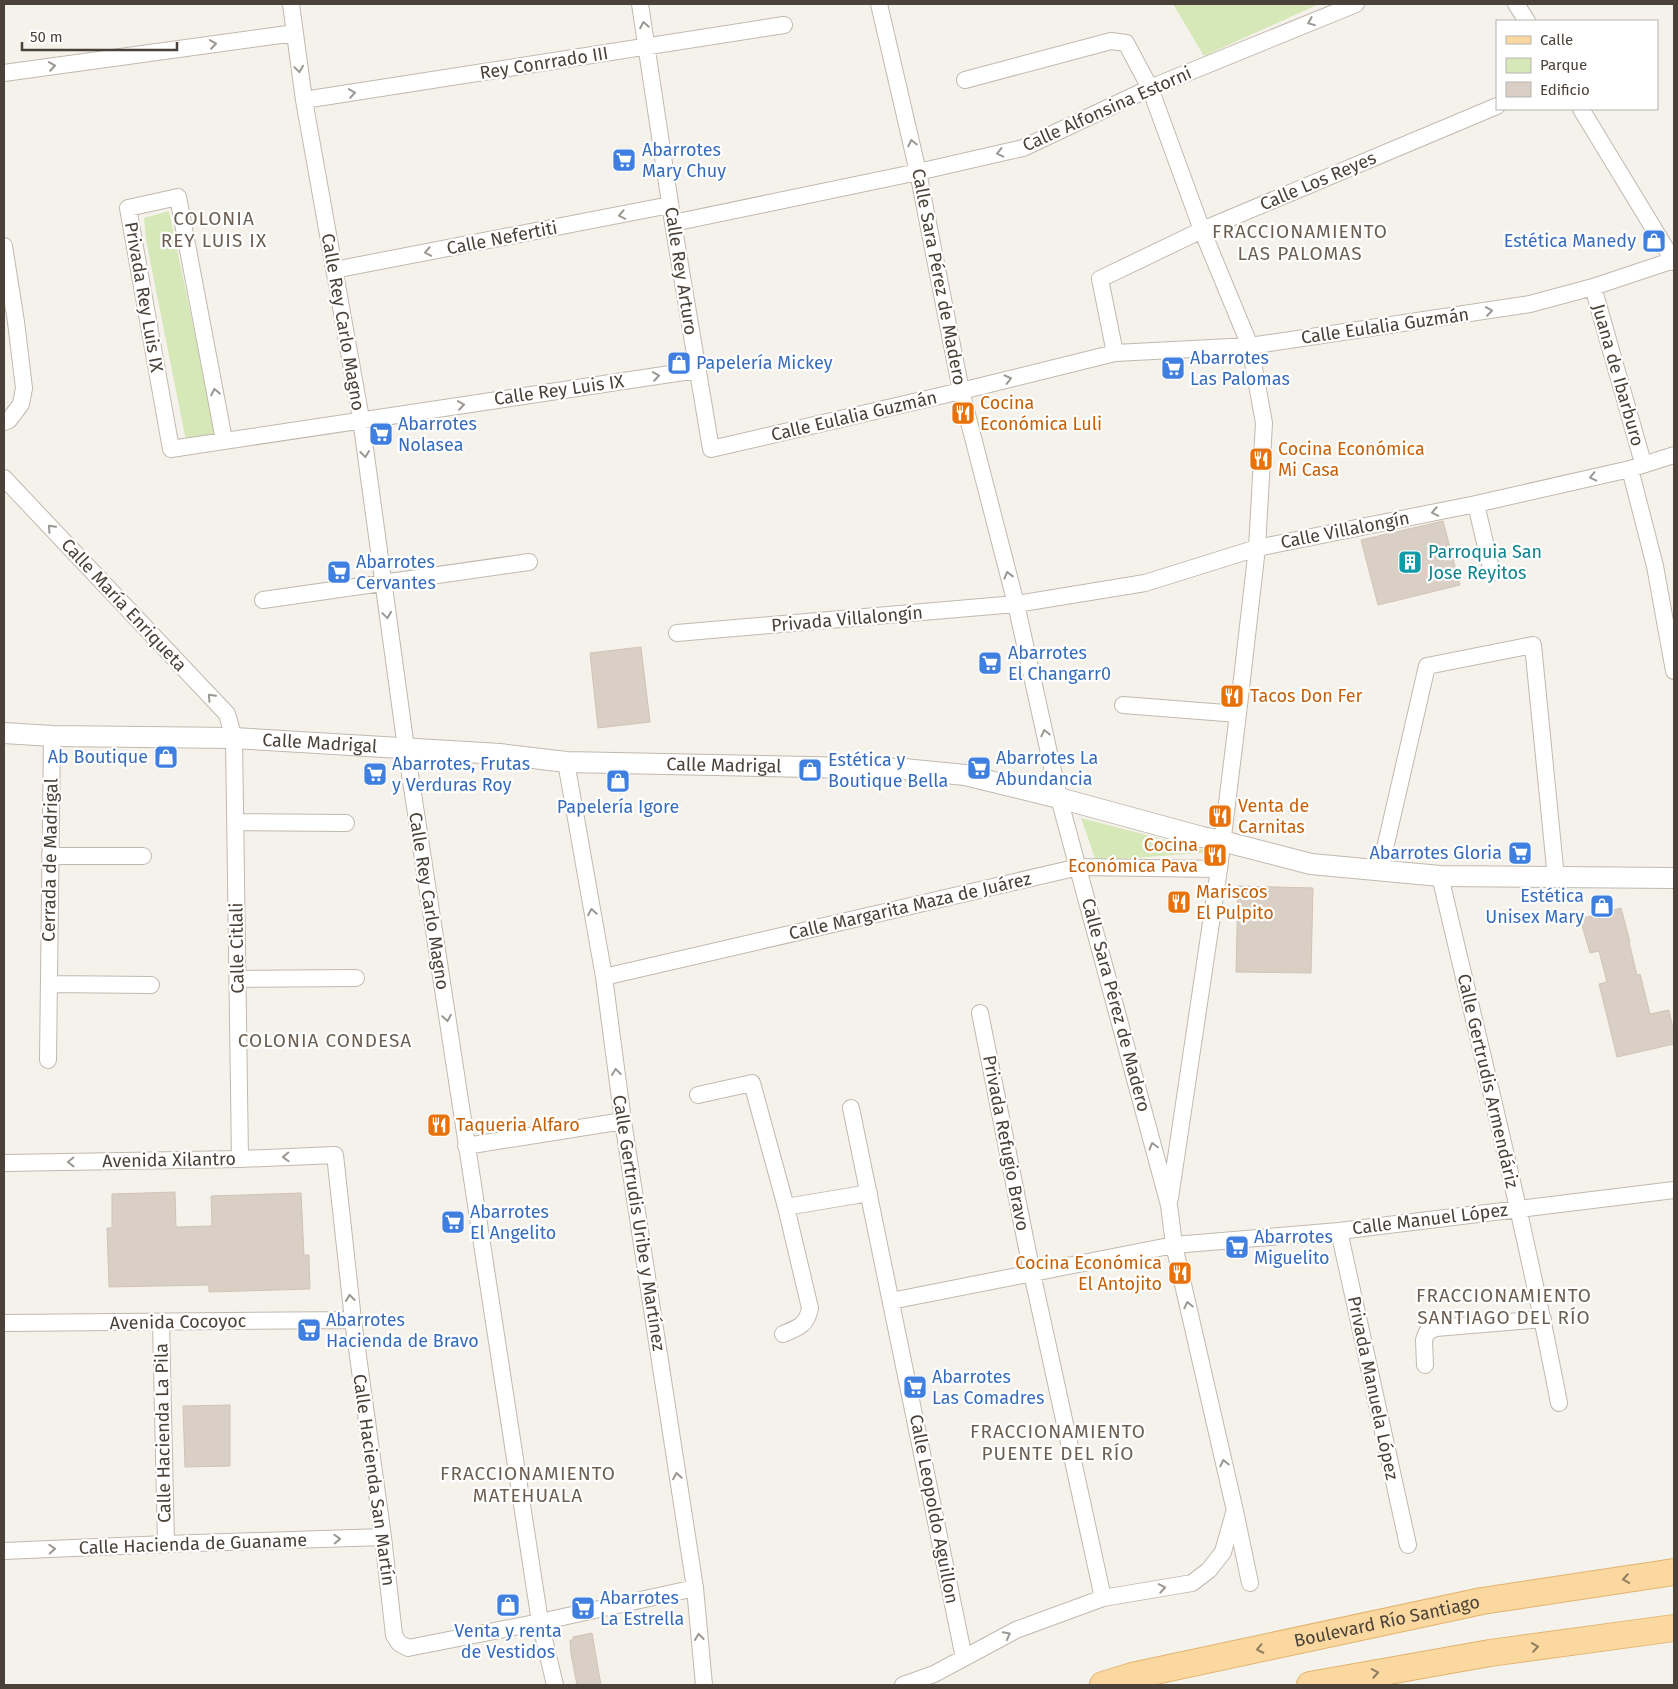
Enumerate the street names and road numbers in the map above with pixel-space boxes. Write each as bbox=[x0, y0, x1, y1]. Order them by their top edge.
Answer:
street label: Rey Conrrado III bbox=[478, 42, 610, 84]
street label: Calle Alfonsina Estorni bbox=[1019, 62, 1195, 156]
street label: Calle Los Reyes bbox=[1257, 147, 1379, 215]
street label: Calle Sara Pérez de Madero bbox=[907, 167, 971, 387]
street label: Calle Rey Arturo bbox=[660, 205, 702, 337]
street label: Calle Nefertiti bbox=[445, 216, 559, 260]
street label: Privada Rey Luis IX bbox=[120, 220, 168, 374]
street label: Calle Rey Carlo Magno bbox=[317, 232, 369, 412]
street label: Juana de Ibarburo bbox=[1587, 301, 1649, 449]
street label: Calle Eulalia Guzmán bbox=[1300, 303, 1470, 349]
street label: Calle Rey Luis IX bbox=[493, 370, 626, 410]
street label: Calle Eulalia Guzmán bbox=[769, 386, 939, 446]
street label: Calle Villalongín bbox=[1279, 507, 1411, 553]
street label: Calle María Enriqueta bbox=[57, 534, 191, 676]
street label: Privada Villalongín bbox=[770, 601, 924, 637]
street label: Calle Madrigal bbox=[262, 729, 378, 758]
street label: Calle Madrigal bbox=[666, 753, 782, 777]
street label: Cerrada de Madrigal bbox=[38, 778, 62, 942]
street label: Calle Rey Carlo Magno bbox=[404, 811, 454, 991]
street label: Calle Margarita Maza de Juárez bbox=[787, 867, 1033, 945]
street label: Calle Sara Pérez de Madero bbox=[1077, 896, 1155, 1114]
street label: Calle Citlali bbox=[225, 902, 249, 994]
street label: Calle Gertrudis Armendáriz bbox=[1453, 972, 1523, 1190]
street label: Privada Refugio Bravo bbox=[978, 1053, 1034, 1233]
street label: Calle Gertrudis Uribe y Martínez bbox=[608, 1093, 670, 1353]
street label: Avenida Xilantro bbox=[102, 1148, 236, 1172]
street label: Calle Manuel López bbox=[1351, 1199, 1509, 1239]
street label: Privada Manuela López bbox=[1343, 1294, 1403, 1482]
street label: Avenida Cocoyoc bbox=[109, 1310, 247, 1334]
street label: Calle Hacienda La Pila bbox=[150, 1343, 176, 1523]
street label: Calle Hacienda San Martín bbox=[348, 1373, 400, 1587]
street label: Calle Leopoldo Aguillon bbox=[905, 1412, 963, 1606]
street label: Calle Hacienda de Guaname bbox=[78, 1529, 308, 1559]
street label: Boulevard Río Santiago bbox=[1292, 1591, 1482, 1652]

